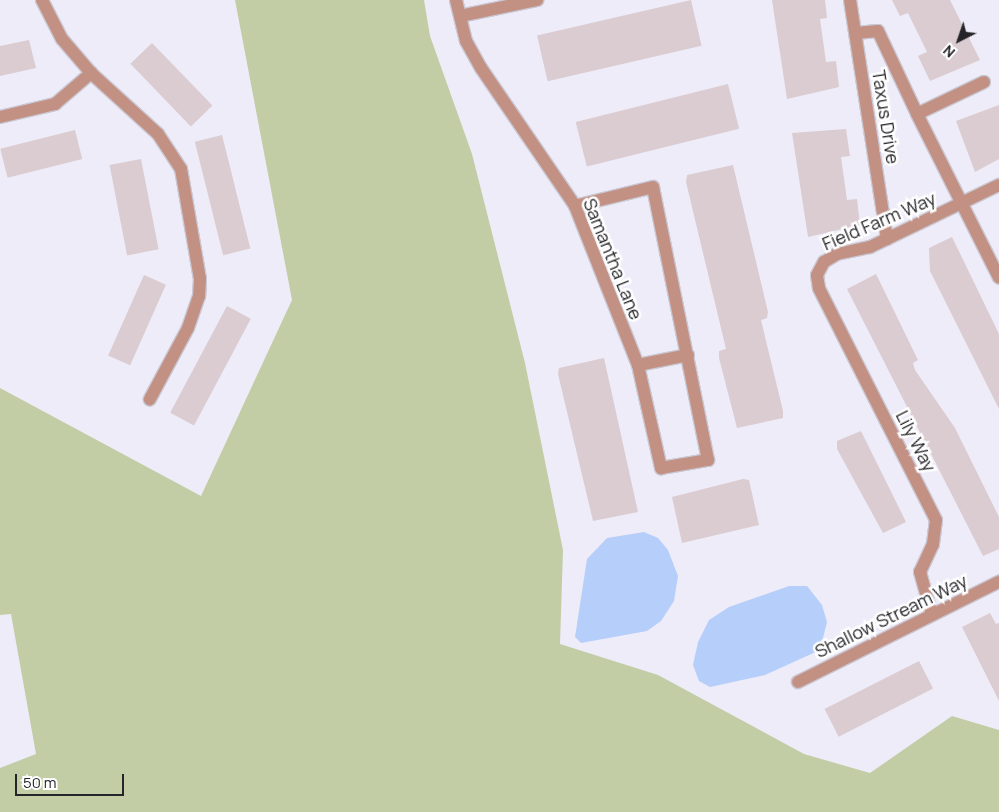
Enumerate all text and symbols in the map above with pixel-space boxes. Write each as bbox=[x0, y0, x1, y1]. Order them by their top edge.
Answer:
north arrow bbox=[934, 15, 984, 65]
text: N bbox=[939, 41, 959, 62]
street label: Taxus Drive bbox=[868, 69, 904, 165]
street label: Field Farm Way bbox=[819, 187, 939, 255]
street label: Samantha Lane bbox=[579, 195, 647, 323]
street label: Lily Way bbox=[891, 407, 941, 475]
street label: Shallow Stream Way bbox=[811, 570, 971, 662]
scale bar bbox=[18, 764, 126, 796]
text: 50 m bbox=[23, 772, 57, 793]

